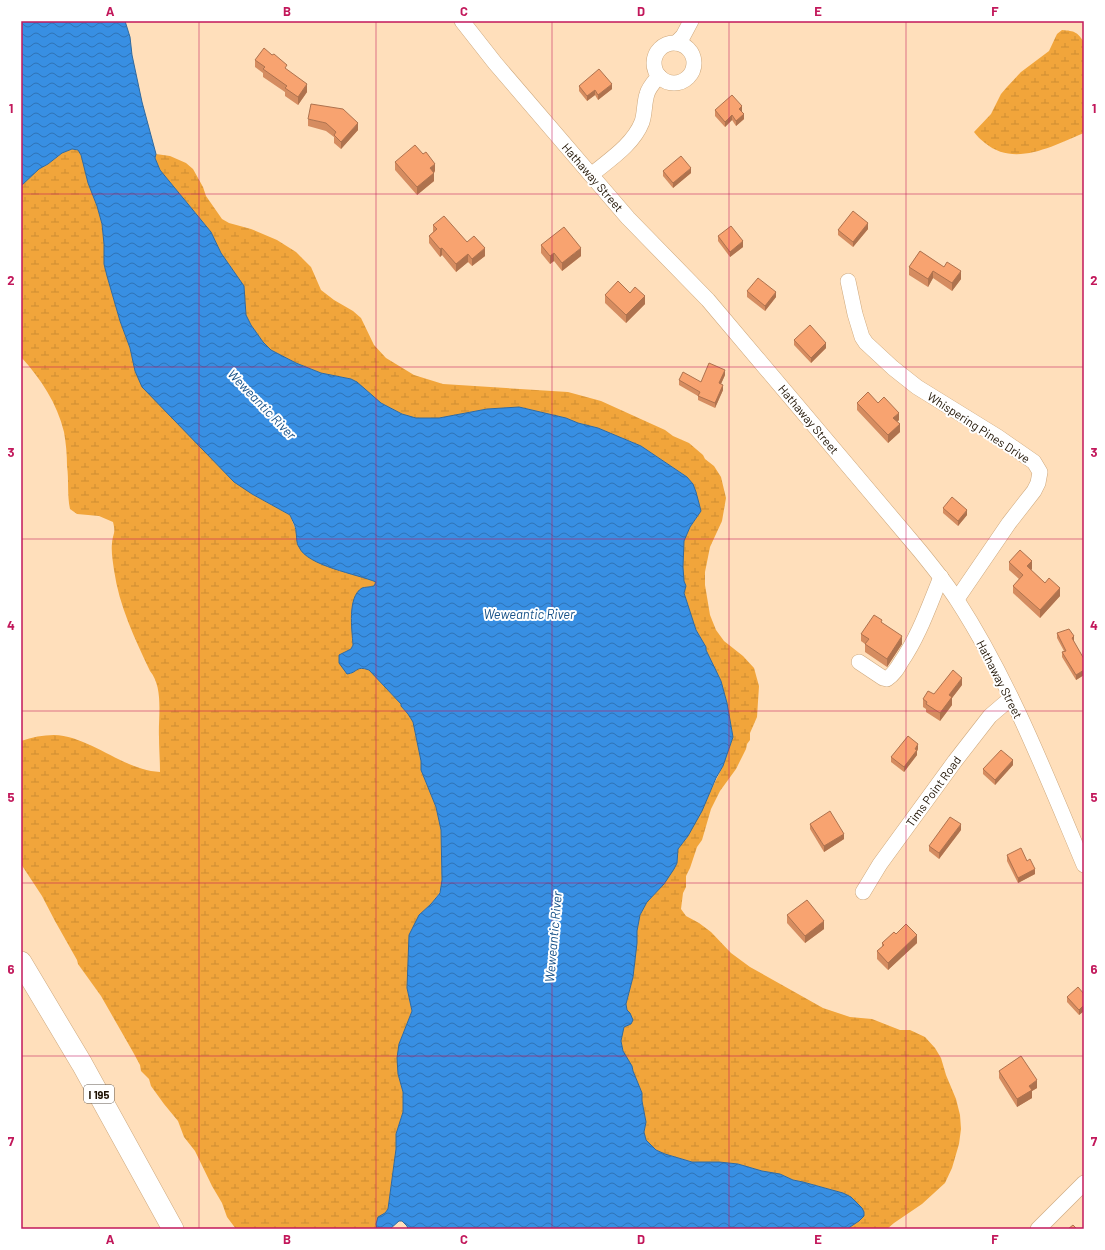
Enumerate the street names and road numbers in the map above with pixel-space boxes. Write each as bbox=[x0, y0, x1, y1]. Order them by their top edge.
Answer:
street label: Hathaway Street bbox=[559, 140, 627, 214]
street label: Hathaway Street bbox=[776, 382, 842, 456]
street label: Whispering Pines Drive bbox=[925, 389, 1033, 465]
street label: Hathaway Street bbox=[974, 637, 1026, 721]
street label: Tims Point Road bbox=[903, 753, 963, 829]
road number: I 195 bbox=[84, 1085, 114, 1103]

